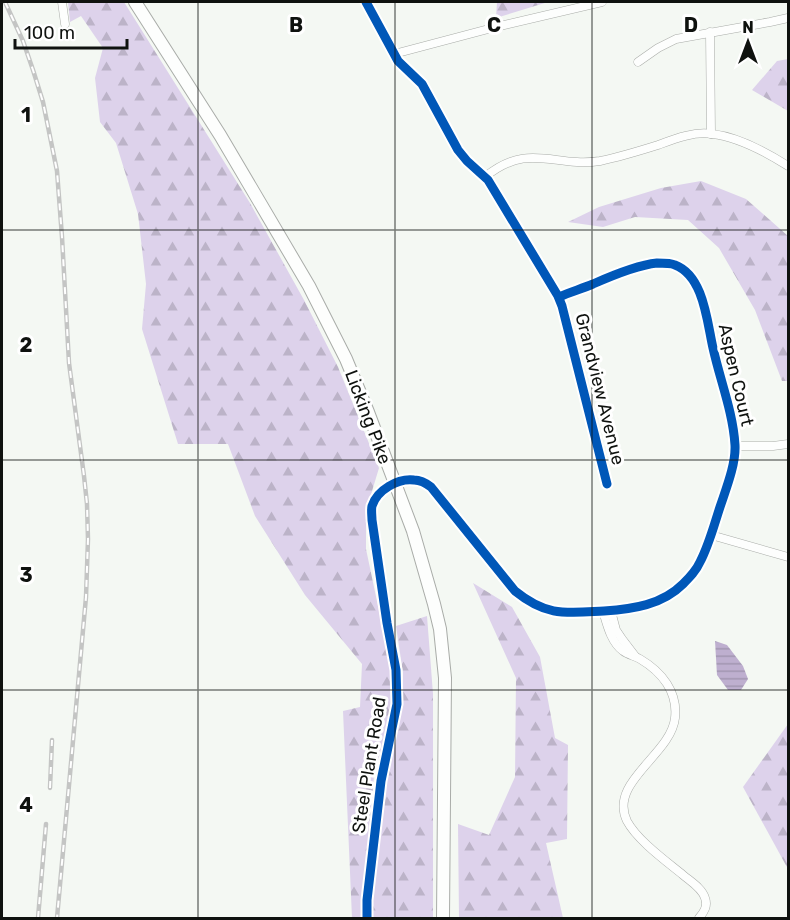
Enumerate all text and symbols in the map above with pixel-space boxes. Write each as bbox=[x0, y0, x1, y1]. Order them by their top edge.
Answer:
scale bar bbox=[15, 12, 128, 50]
north arrow bbox=[718, 12, 778, 72]
text: B bbox=[289, 13, 303, 37]
text: C bbox=[487, 13, 501, 37]
text: D bbox=[684, 13, 698, 37]
text: N bbox=[742, 18, 754, 37]
text: 100 m bbox=[24, 22, 75, 44]
text: 1 bbox=[21, 103, 31, 127]
street label: Grandview Avenue bbox=[570, 311, 630, 467]
street label: Aspen Court bbox=[714, 322, 758, 428]
text: 2 bbox=[20, 333, 33, 357]
street label: Licking Pike bbox=[340, 367, 396, 467]
text: 3 bbox=[19, 563, 33, 587]
street label: Steel Plant Road bbox=[347, 695, 391, 835]
text: 4 bbox=[19, 793, 33, 817]

